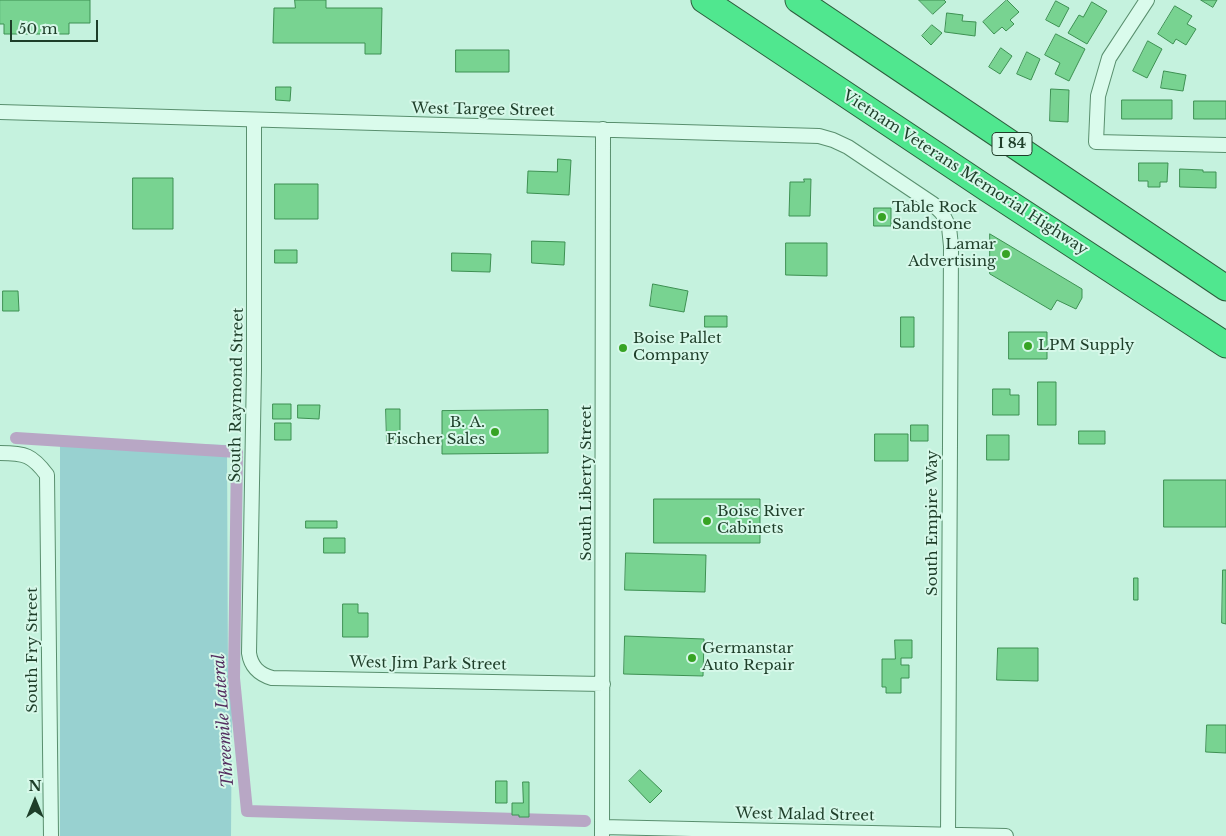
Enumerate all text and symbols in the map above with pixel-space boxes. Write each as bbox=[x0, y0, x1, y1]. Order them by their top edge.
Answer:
scale bar bbox=[12, 10, 100, 42]
text: 50 m bbox=[18, 19, 58, 38]
street label: Vietnam Veterans Memorial Highway bbox=[839, 87, 1091, 259]
street label: West Targee Street bbox=[411, 100, 555, 120]
road number: I 84 bbox=[992, 132, 1032, 156]
place label: Table Rock Sandstone bbox=[892, 199, 977, 234]
marker: Table Rock Sandstone bbox=[876, 211, 888, 223]
place label: Lamar Advertising bbox=[908, 236, 996, 271]
marker: Lamar Advertising bbox=[1000, 248, 1012, 260]
street label: South Raymond Street bbox=[226, 307, 248, 483]
place label: Boise Pallet Company bbox=[633, 330, 722, 365]
place label: LPM Supply bbox=[1038, 337, 1134, 355]
marker: LPM Supply bbox=[1022, 340, 1034, 352]
marker: Boise Pallet Company bbox=[617, 342, 629, 354]
street label: South Liberty Street bbox=[578, 405, 596, 561]
place label: B. A. Fischer Sales bbox=[386, 414, 485, 449]
marker: B. A. Fischer Sales bbox=[489, 426, 501, 438]
street label: South Empire Way bbox=[924, 450, 942, 596]
place label: Boise River Cabinets bbox=[717, 503, 805, 538]
marker: Boise River Cabinets bbox=[701, 515, 713, 527]
street label: South Fry Street bbox=[24, 587, 42, 713]
place label: Germanstar Auto Repair bbox=[702, 640, 794, 675]
marker: Germanstar Auto Repair bbox=[686, 652, 698, 664]
water label: Threemile Lateral bbox=[210, 653, 238, 789]
street label: West Jim Park Street bbox=[349, 654, 507, 674]
north arrow bbox=[10, 776, 60, 826]
text: N bbox=[28, 777, 42, 795]
street label: West Malad Street bbox=[735, 805, 875, 825]

